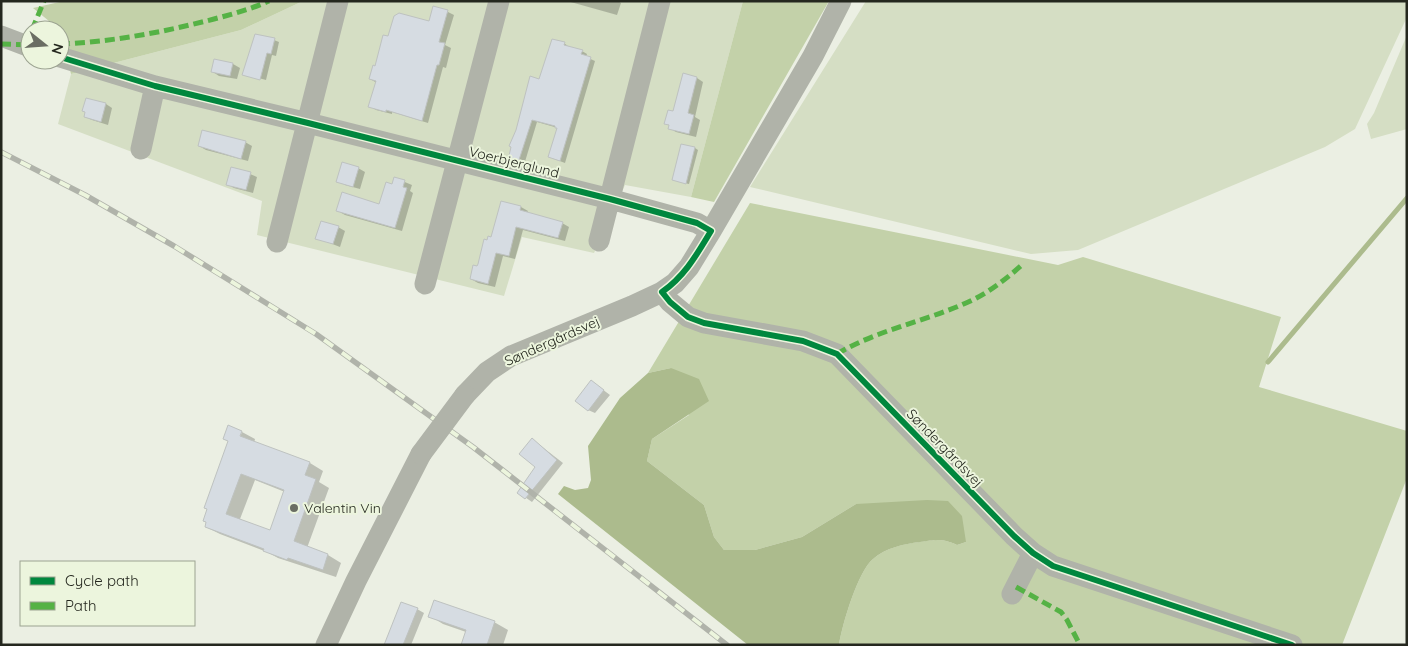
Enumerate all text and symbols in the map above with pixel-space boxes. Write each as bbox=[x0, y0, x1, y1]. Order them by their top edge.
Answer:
north arrow bbox=[20, 20, 70, 70]
text: N bbox=[47, 41, 68, 56]
street label: Voerbjerglund bbox=[467, 142, 561, 182]
street label: Søndergårdsvej bbox=[502, 312, 602, 370]
street label: Søndergårdsvej bbox=[903, 405, 987, 491]
place label: Valentin Vin bbox=[304, 499, 381, 517]
marker: Valentin Vin bbox=[288, 502, 300, 514]
legend bbox=[20, 561, 195, 626]
text: Cycle path bbox=[65, 571, 139, 590]
text: Path bbox=[65, 596, 97, 615]

